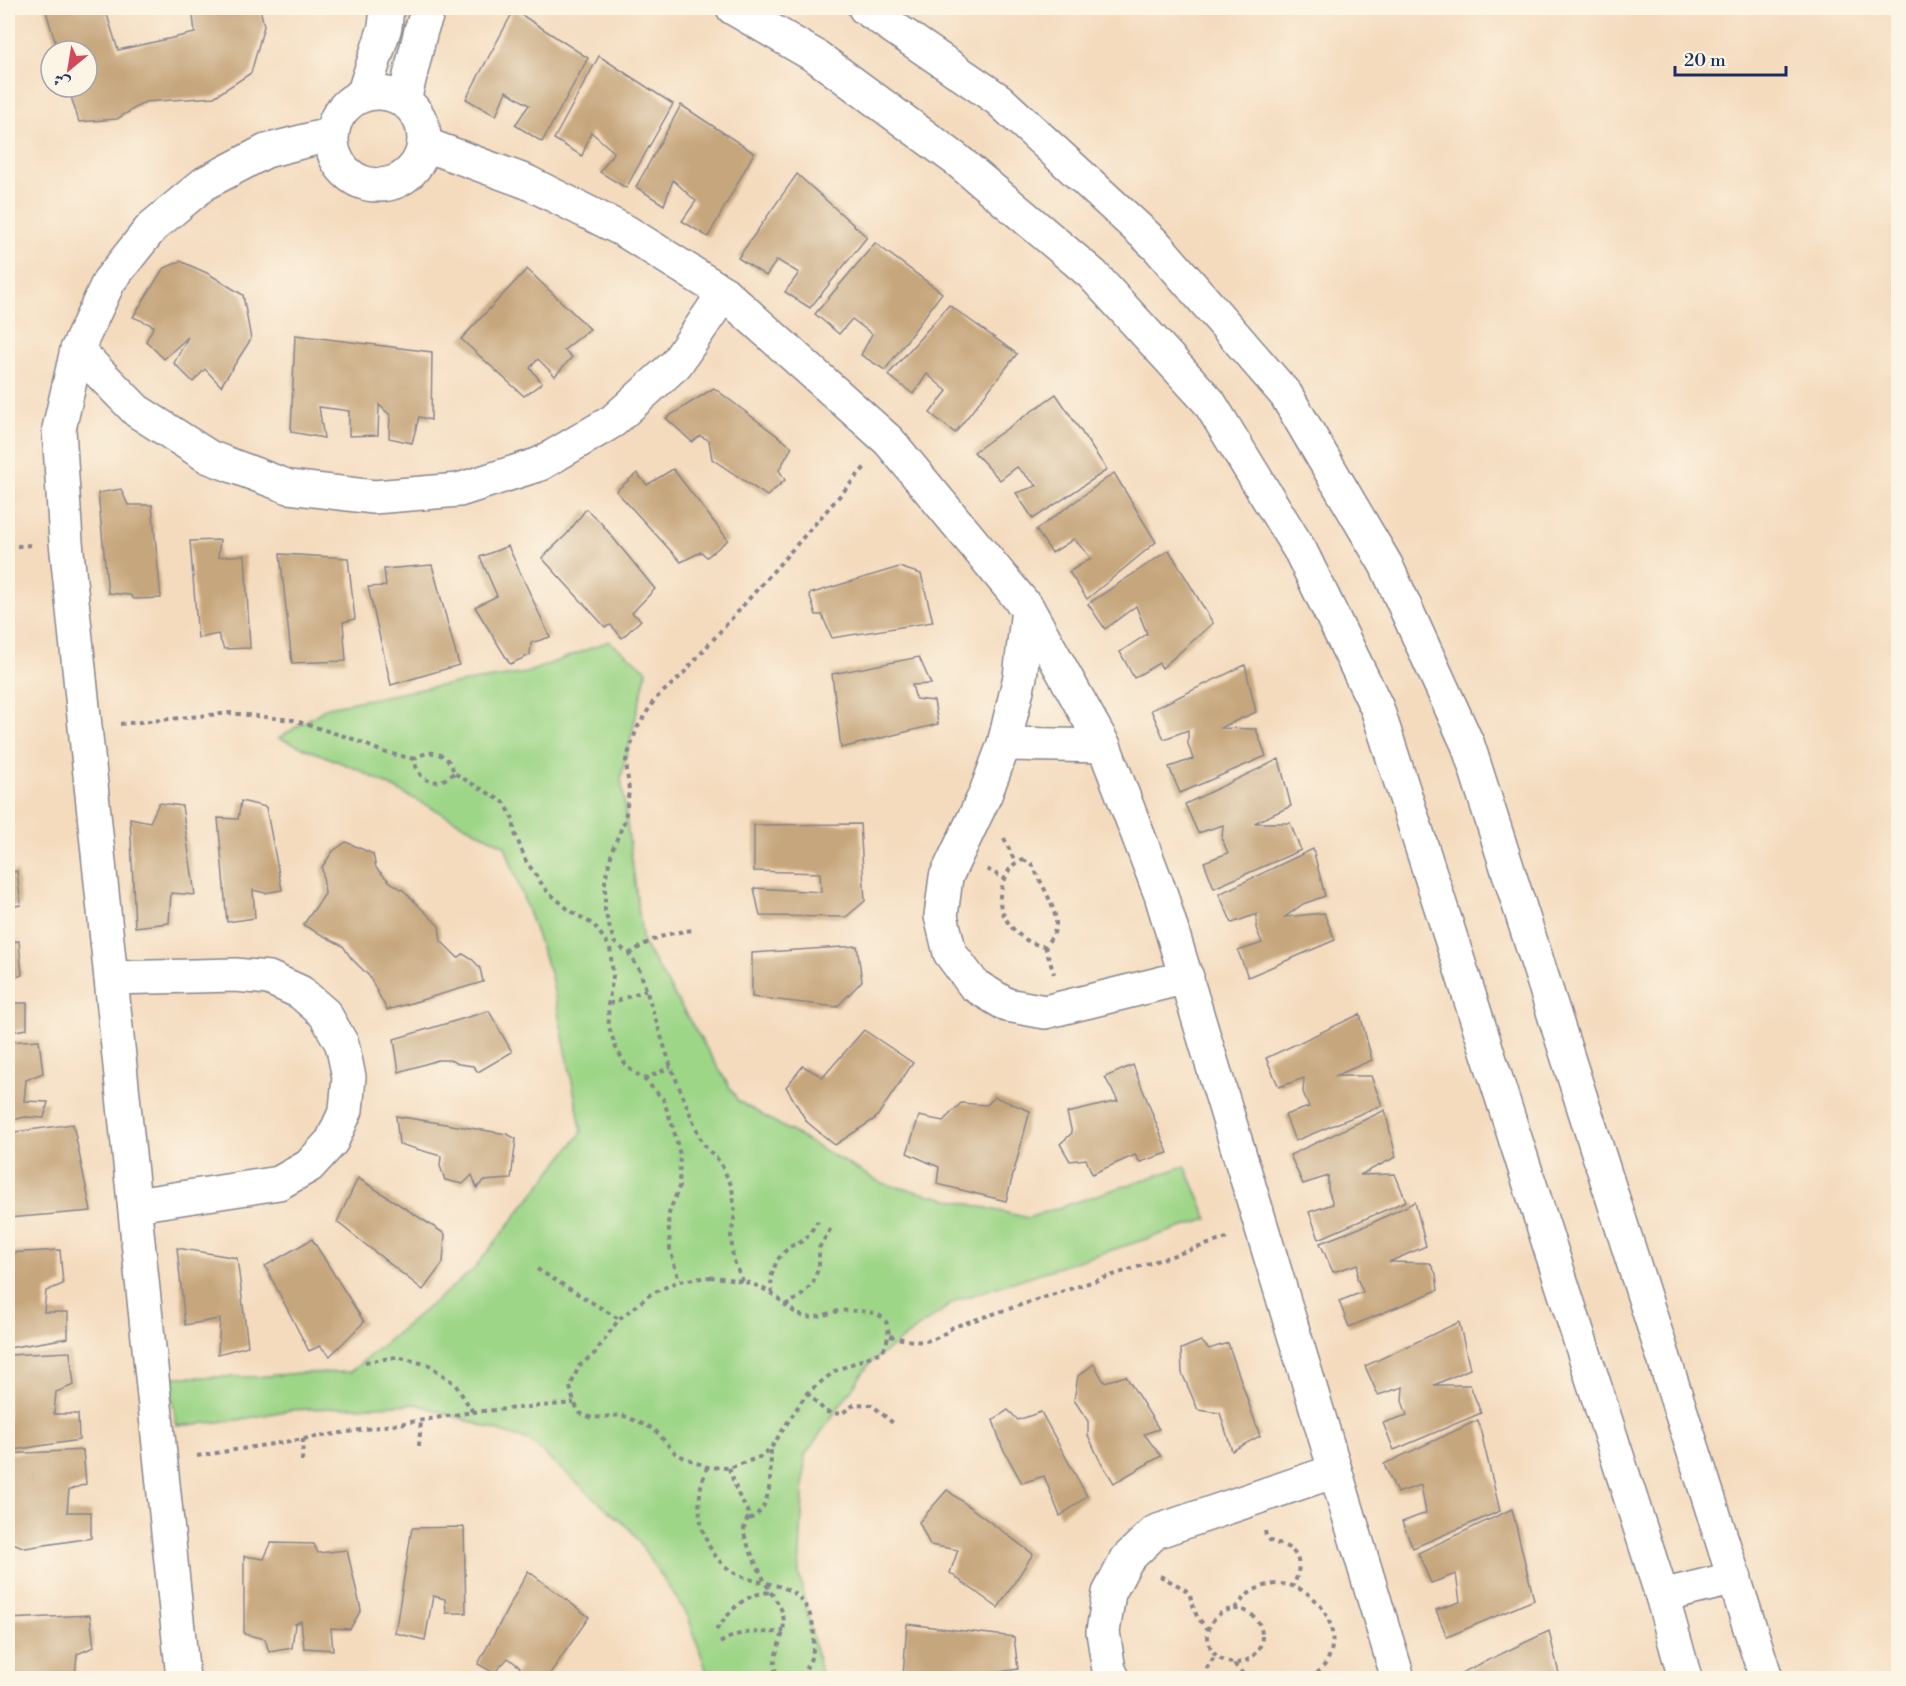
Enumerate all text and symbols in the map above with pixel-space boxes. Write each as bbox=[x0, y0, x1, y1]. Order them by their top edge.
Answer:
north arrow bbox=[39, 39, 99, 99]
scale bar bbox=[1675, 39, 1786, 77]
text: 20 m bbox=[1684, 49, 1726, 72]
text: ش bbox=[50, 68, 74, 94]

